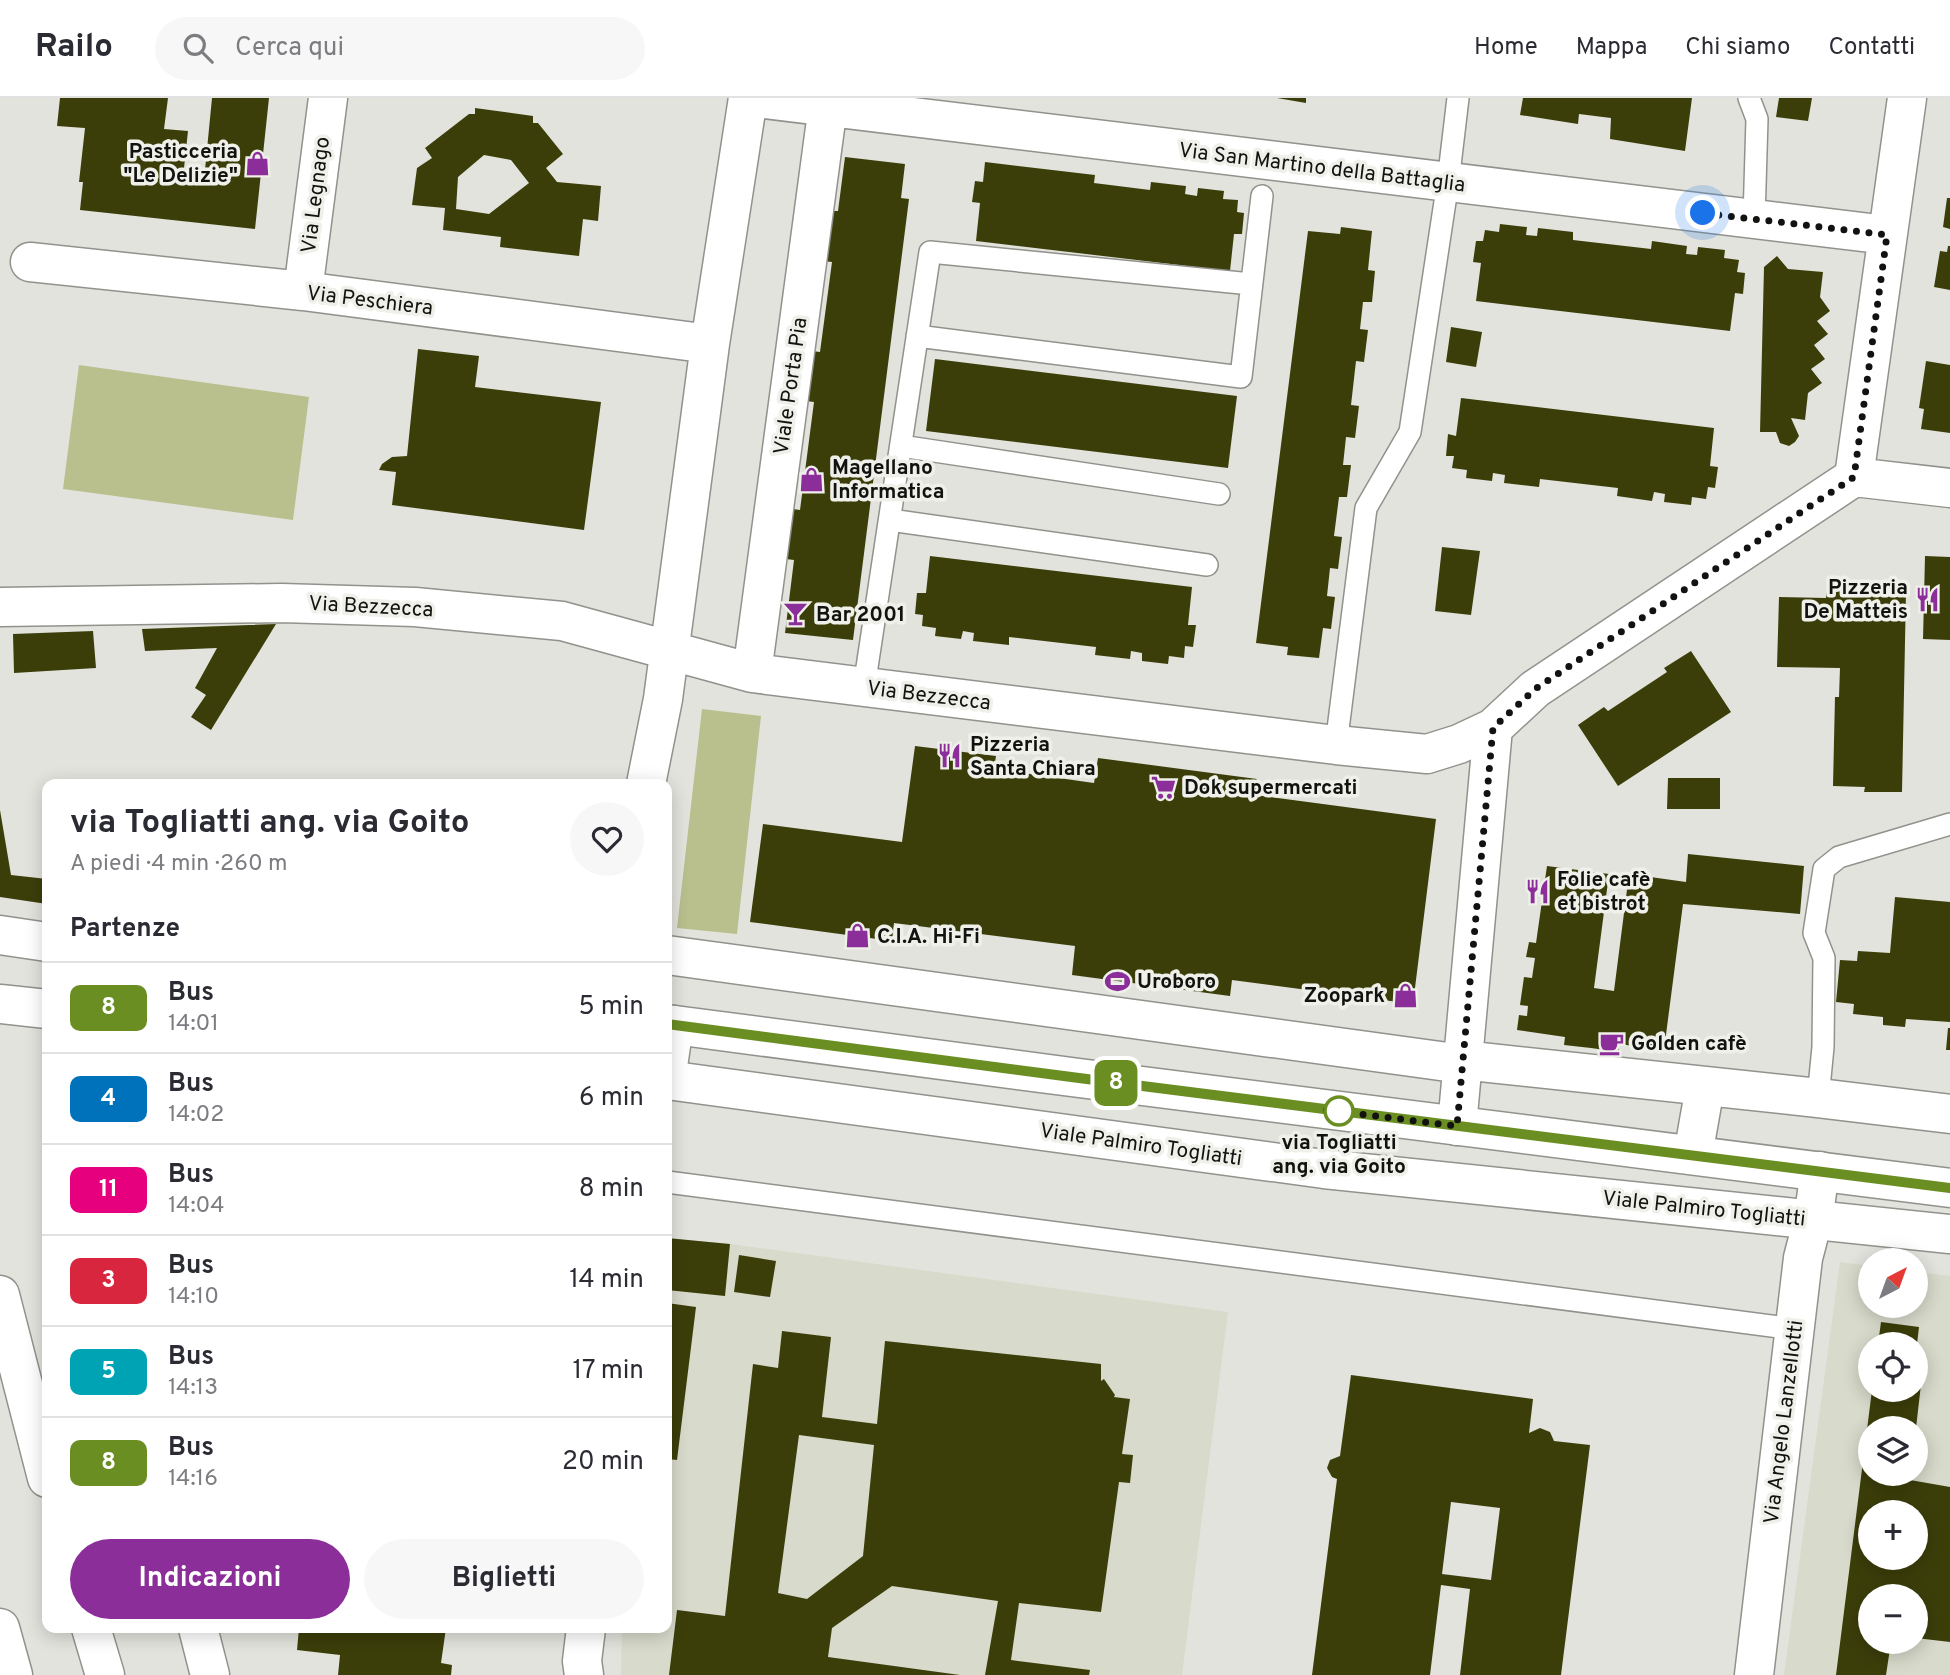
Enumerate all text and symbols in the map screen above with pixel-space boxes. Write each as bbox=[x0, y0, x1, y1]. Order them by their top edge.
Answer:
search box bbox=[155, 17, 645, 80]
text: Railo bbox=[35, 27, 113, 69]
icon: search bbox=[179, 29, 217, 67]
text: Cerca qui bbox=[235, 32, 344, 65]
text: Home bbox=[1474, 33, 1538, 63]
text: Mappa bbox=[1576, 33, 1647, 63]
text: Chi siamo bbox=[1685, 33, 1790, 63]
text: Contatti bbox=[1828, 33, 1915, 63]
street label: Via Legnago bbox=[296, 135, 337, 255]
street label: Via San Martino della Battaglia bbox=[1177, 138, 1467, 199]
place label: Pasticceria "Le Delizie" bbox=[123, 139, 238, 190]
shop icon: Pasticceria "Le Delizie" bbox=[244, 149, 272, 177]
your location bbox=[1685, 195, 1720, 230]
street label: Via Peschiera bbox=[305, 280, 434, 323]
street label: Viale Porta Pia bbox=[768, 316, 814, 457]
place label: Magellano Informatica bbox=[832, 455, 944, 506]
shop icon: Magellano Informatica bbox=[798, 465, 826, 493]
place label: Pizzeria De Matteis bbox=[1804, 575, 1908, 626]
restaurant icon: Pizzeria De Matteis bbox=[1914, 585, 1942, 613]
street label: Via Bezzecca bbox=[308, 591, 434, 624]
bar icon: Bar 2001 bbox=[782, 600, 810, 628]
place label: Bar 2001 bbox=[816, 602, 905, 629]
street label: Via Bezzecca bbox=[865, 675, 992, 717]
place label: Pizzeria Santa Chiara bbox=[970, 732, 1096, 783]
restaurant icon: Pizzeria Santa Chiara bbox=[936, 742, 964, 770]
supermarket icon: Dok supermercati bbox=[1150, 773, 1178, 801]
place label: Dok supermercati bbox=[1184, 775, 1357, 802]
button: heart bbox=[570, 802, 644, 876]
text: via Togliatti ang. via Goito bbox=[70, 803, 469, 845]
text: A piedi · 4 min · 260 m bbox=[70, 850, 288, 879]
place label: Folie cafè et bistrot bbox=[1557, 867, 1650, 918]
restaurant icon: Folie cafè et bistrot bbox=[1523, 877, 1551, 905]
text: Partenze bbox=[70, 913, 180, 946]
shop icon: C.I.A. Hi-Fi bbox=[843, 922, 871, 950]
place label: C.I.A. Hi-Fi bbox=[877, 924, 980, 951]
sports icon: Uroboro bbox=[1103, 967, 1131, 995]
place label: Uroboro bbox=[1137, 969, 1216, 996]
text: Bus bbox=[168, 977, 214, 1010]
shop icon: Zoopark bbox=[1391, 981, 1419, 1009]
place label: Zoopark bbox=[1304, 983, 1385, 1010]
text: 5 min bbox=[578, 991, 644, 1024]
text: 8 bbox=[101, 993, 116, 1023]
text: 14:01 bbox=[168, 1010, 219, 1039]
cafe icon: Golden cafè bbox=[1597, 1029, 1625, 1057]
place label: Golden cafè bbox=[1631, 1031, 1747, 1058]
line badge: 8 bbox=[1093, 1060, 1139, 1106]
text: Bus bbox=[168, 1068, 214, 1101]
text: 8 bbox=[1108, 1068, 1124, 1098]
text: 6 min bbox=[579, 1082, 644, 1115]
text: 4 bbox=[101, 1084, 116, 1114]
marker: via Togliatti ang. via Goito bbox=[1324, 1096, 1354, 1126]
text: 14:02 bbox=[168, 1101, 224, 1130]
street label: Viale Palmiro Togliatti bbox=[1038, 1118, 1244, 1173]
place label: via Togliatti ang. via Goito bbox=[1272, 1130, 1406, 1181]
text: Bus bbox=[168, 1159, 214, 1192]
text: 8 min bbox=[579, 1173, 644, 1206]
text: 11 bbox=[99, 1175, 118, 1205]
street label: Viale Palmiro Togliatti bbox=[1601, 1185, 1807, 1234]
text: 14:04 bbox=[168, 1192, 225, 1221]
north arrow bbox=[1858, 1248, 1928, 1318]
map controls bbox=[1858, 1248, 1928, 1654]
text: Bus bbox=[168, 1250, 214, 1283]
text: 14 min bbox=[569, 1264, 644, 1297]
text: 3 bbox=[101, 1266, 116, 1296]
text: 14:10 bbox=[168, 1283, 219, 1312]
street label: Via Angelo Lanzellotti bbox=[1759, 1319, 1810, 1526]
button: locate bbox=[1858, 1332, 1928, 1402]
text: Bus bbox=[168, 1341, 214, 1374]
text: 17 min bbox=[572, 1355, 644, 1388]
text: 5 bbox=[101, 1357, 116, 1387]
text: 14:13 bbox=[168, 1374, 218, 1403]
button: layers bbox=[1858, 1416, 1928, 1486]
text: Bus bbox=[168, 1432, 214, 1465]
text: 20 min bbox=[562, 1446, 644, 1479]
text: 8 bbox=[101, 1448, 116, 1478]
text: 14:16 bbox=[168, 1465, 218, 1494]
button: + bbox=[1858, 1500, 1928, 1570]
button: Indicazioni bbox=[70, 1539, 350, 1619]
button: Biglietti bbox=[364, 1539, 644, 1619]
button: − bbox=[1858, 1584, 1928, 1654]

